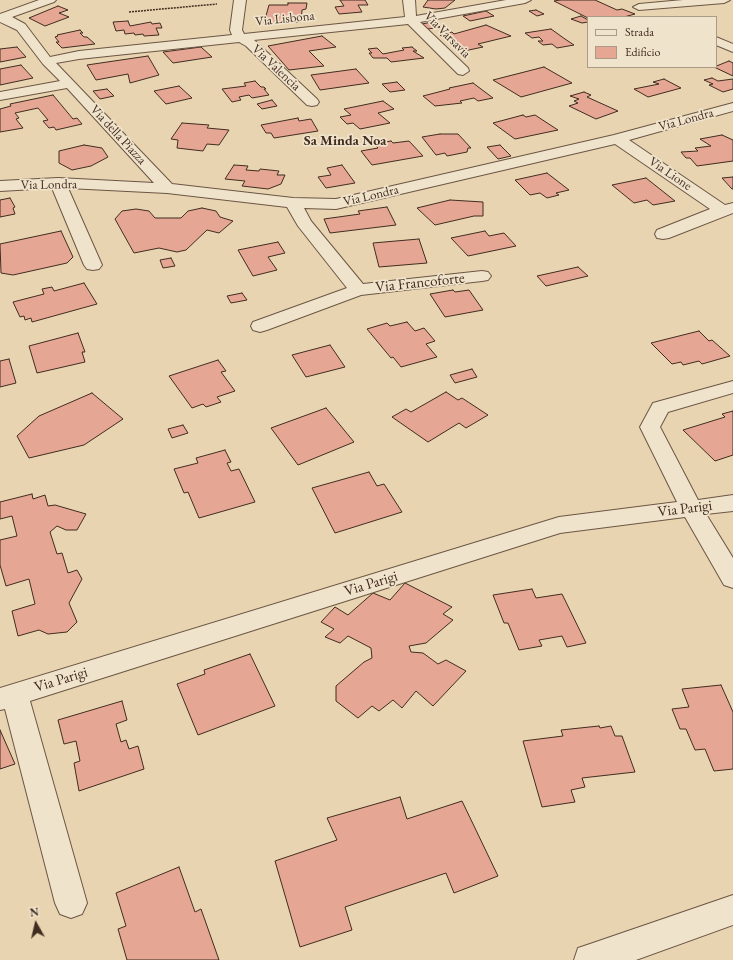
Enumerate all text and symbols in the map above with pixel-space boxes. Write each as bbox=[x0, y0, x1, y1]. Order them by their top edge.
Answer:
street label: Via Lisbona bbox=[255, 8, 315, 30]
street label: Via Varsavia bbox=[420, 8, 474, 62]
legend bbox=[587, 16, 717, 68]
text: Strada bbox=[625, 24, 654, 40]
street label: Via Valencia bbox=[248, 42, 304, 94]
text: Edificio bbox=[625, 44, 660, 60]
street label: Via della Piazza bbox=[87, 102, 149, 168]
street label: Via Londra bbox=[657, 105, 715, 135]
district label: Sa Minda Noa bbox=[304, 133, 386, 149]
street label: Via Lione bbox=[645, 154, 695, 194]
street label: Via Londra bbox=[21, 177, 77, 193]
street label: Via Londra bbox=[342, 182, 400, 210]
street label: Via Francoforte bbox=[374, 269, 466, 297]
street label: Via Parigi bbox=[657, 497, 713, 521]
street label: Via Parigi bbox=[342, 567, 400, 601]
street label: Via Parigi bbox=[32, 663, 90, 697]
north arrow bbox=[16, 904, 56, 944]
text: N bbox=[29, 905, 40, 920]

